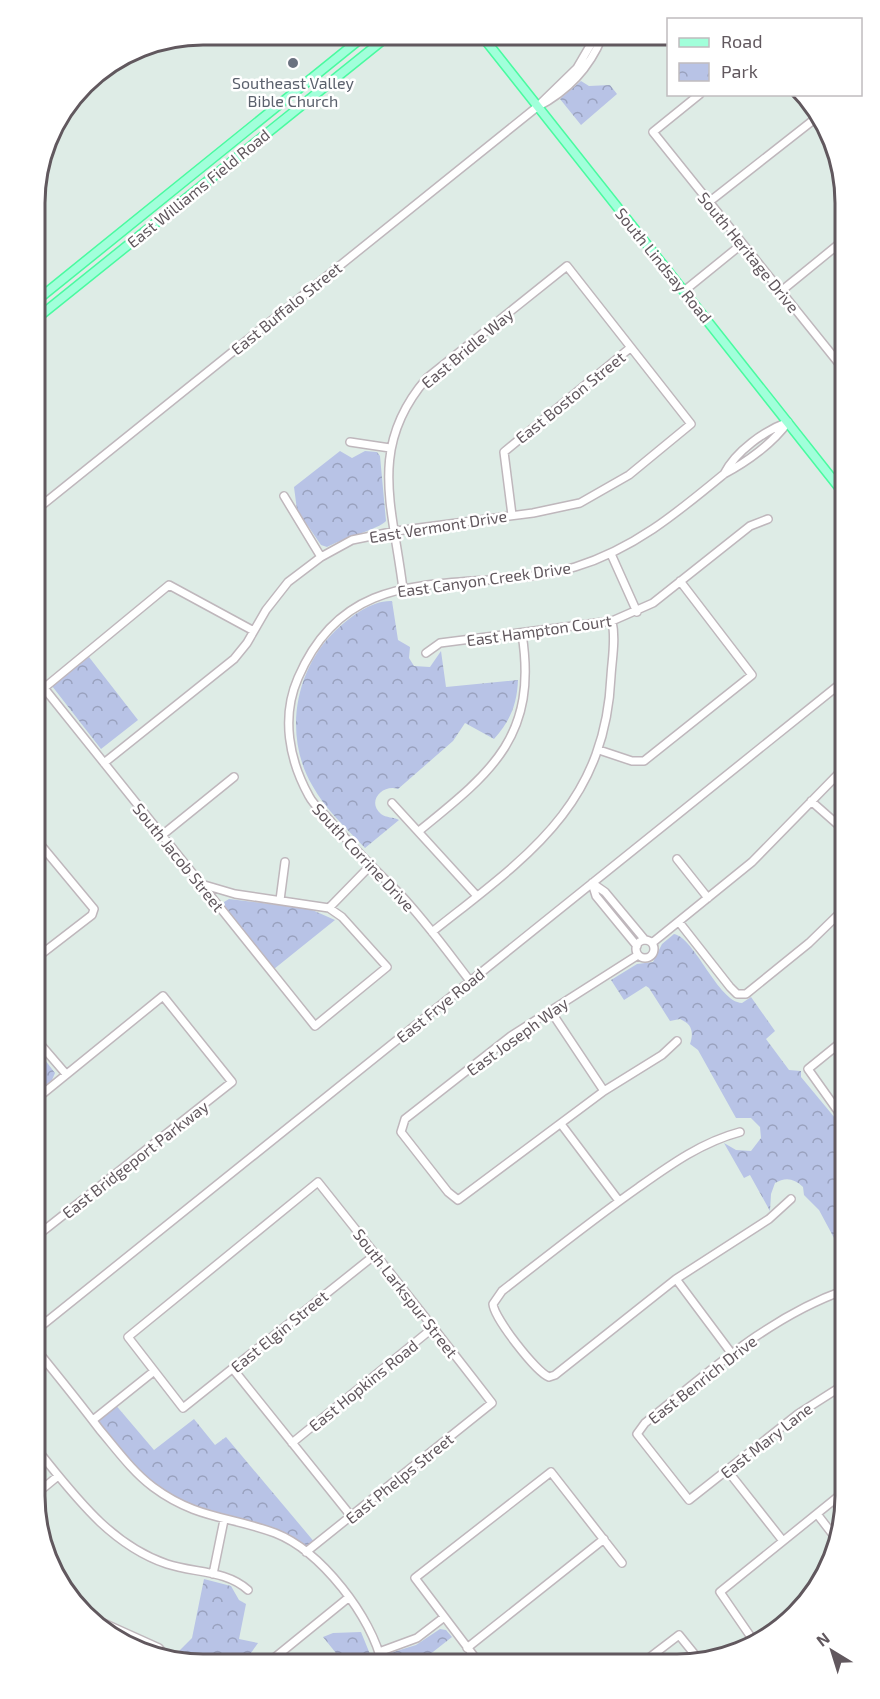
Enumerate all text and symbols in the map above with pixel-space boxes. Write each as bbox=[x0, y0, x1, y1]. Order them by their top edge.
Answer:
legend bbox=[667, 18, 862, 96]
text: Road bbox=[721, 30, 762, 52]
marker: Southeast Valley Bible Church bbox=[286, 56, 300, 70]
text: Park bbox=[721, 60, 758, 82]
place label: Southeast Valley Bible Church bbox=[232, 73, 355, 110]
street label: East Williams Field Road bbox=[123, 125, 273, 251]
street label: South Heritage Drive bbox=[695, 188, 803, 316]
street label: South Lindsay Road bbox=[612, 204, 716, 326]
street label: East Buffalo Street bbox=[227, 258, 345, 358]
street label: East Bridle Way bbox=[417, 304, 517, 392]
street label: East Boston Street bbox=[511, 347, 629, 447]
street label: East Vermont Drive bbox=[368, 506, 508, 546]
street label: East Canyon Creek Drive bbox=[396, 557, 572, 601]
street label: East Hampton Court bbox=[465, 610, 613, 650]
street label: South Jacob Street bbox=[129, 799, 229, 915]
street label: South Corrine Drive bbox=[309, 799, 419, 915]
street label: East Frye Road bbox=[392, 964, 488, 1046]
street label: East Joseph Way bbox=[463, 993, 572, 1079]
street label: East Bridgeport Parkway bbox=[58, 1096, 212, 1222]
street label: South Larkspur Street bbox=[350, 1225, 462, 1361]
street label: East Elgin Street bbox=[227, 1286, 331, 1376]
street label: East Benrich Drive bbox=[644, 1331, 760, 1427]
street label: East Hopkins Road bbox=[305, 1335, 421, 1435]
street label: East Mary Lane bbox=[716, 1398, 816, 1482]
street label: East Phelps Street bbox=[341, 1429, 457, 1527]
north arrow bbox=[802, 1621, 862, 1681]
text: N bbox=[812, 1628, 833, 1650]

